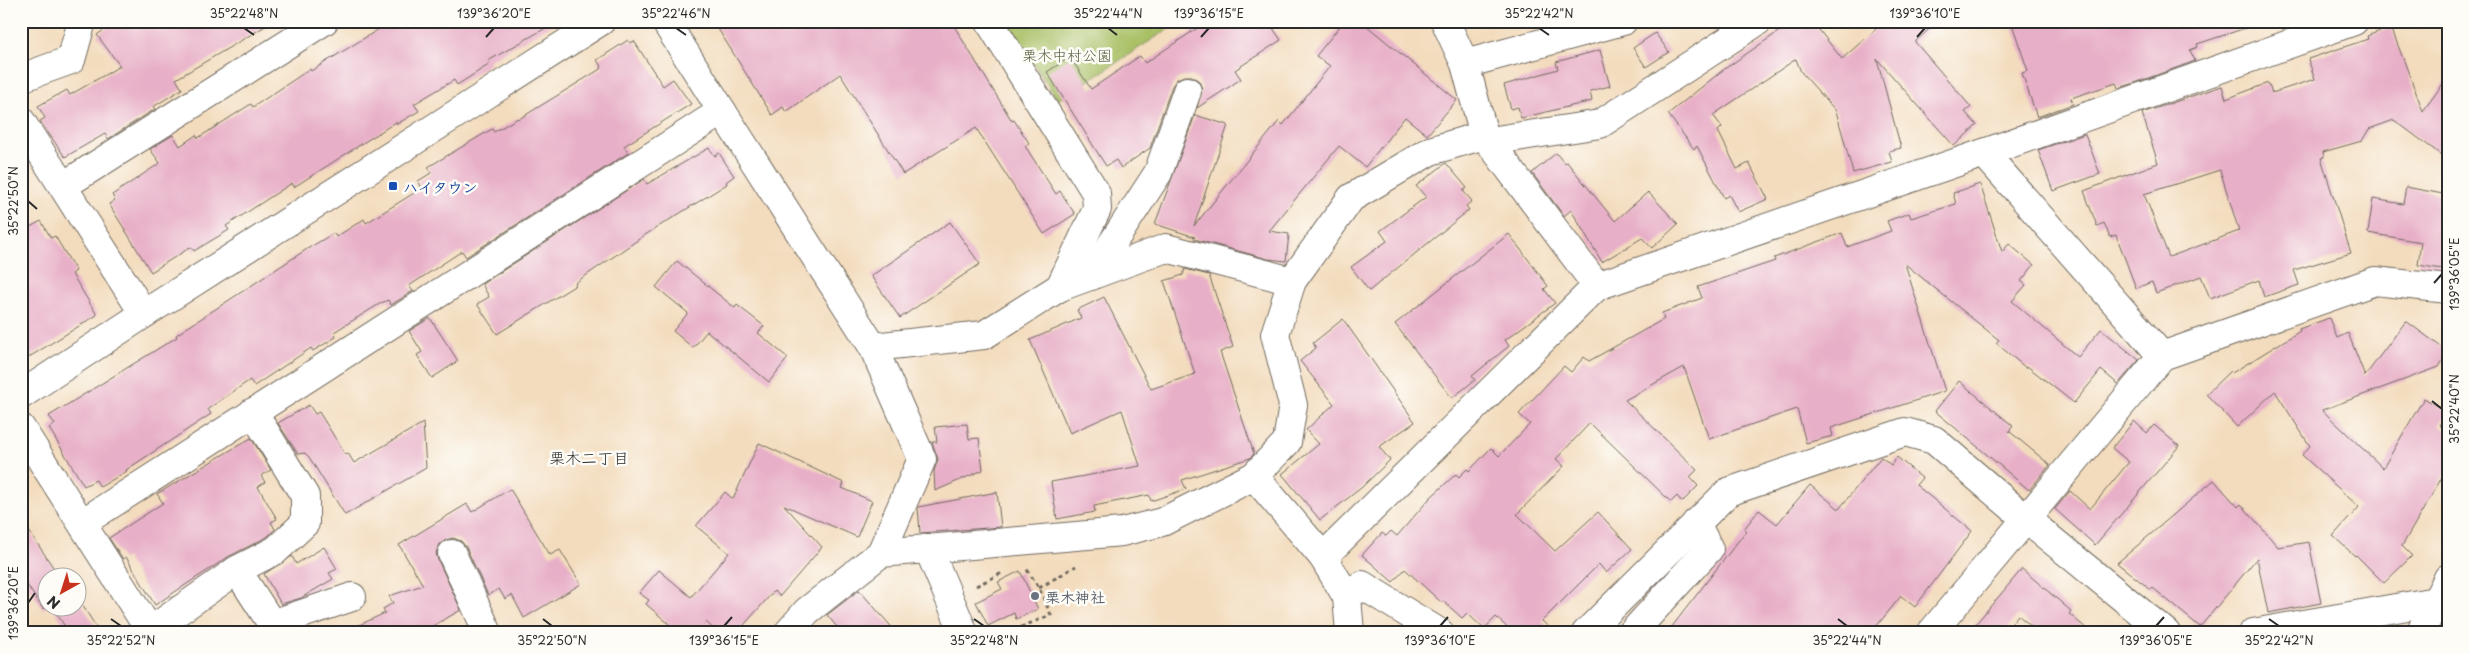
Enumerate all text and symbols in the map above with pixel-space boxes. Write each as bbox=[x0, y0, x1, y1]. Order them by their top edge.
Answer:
text: 35°22'48"N bbox=[210, 4, 278, 22]
text: 139°36'20"E bbox=[457, 4, 531, 22]
text: 35°22'46"N bbox=[641, 4, 711, 22]
text: 35°22'44"N bbox=[1073, 4, 1143, 22]
text: 139°36'15"E bbox=[1174, 4, 1244, 22]
text: 35°22'42"N bbox=[1504, 4, 1574, 22]
text: 139°36'10"E bbox=[1889, 4, 1961, 22]
park label: 栗木中村公園 bbox=[1022, 43, 1112, 66]
text: 35°22'50"N bbox=[4, 166, 22, 236]
place label: ハイタウン bbox=[403, 175, 477, 198]
marker: ハイタウン bbox=[387, 180, 399, 192]
text: 139°36'05"E bbox=[2445, 237, 2463, 311]
text: 35°22'40"N bbox=[2445, 374, 2463, 444]
district label: 栗木二丁目 bbox=[549, 445, 629, 469]
text: 139°36'20"E bbox=[4, 566, 22, 640]
north arrow bbox=[38, 566, 88, 616]
place label: 栗木神社 bbox=[1045, 585, 1105, 608]
marker: 栗木神社 bbox=[1029, 590, 1041, 602]
text: N bbox=[43, 591, 64, 614]
text: 35°22'52"N bbox=[86, 631, 156, 649]
text: 35°22'50"N bbox=[517, 631, 587, 649]
text: 139°36'15"E bbox=[689, 631, 759, 649]
text: 35°22'48"N bbox=[950, 631, 1018, 649]
text: 139°36'10"E bbox=[1404, 631, 1476, 649]
text: 35°22'44"N bbox=[1812, 631, 1882, 649]
text: 139°36'05"E bbox=[2119, 631, 2193, 649]
text: 35°22'42"N bbox=[2244, 631, 2314, 649]

